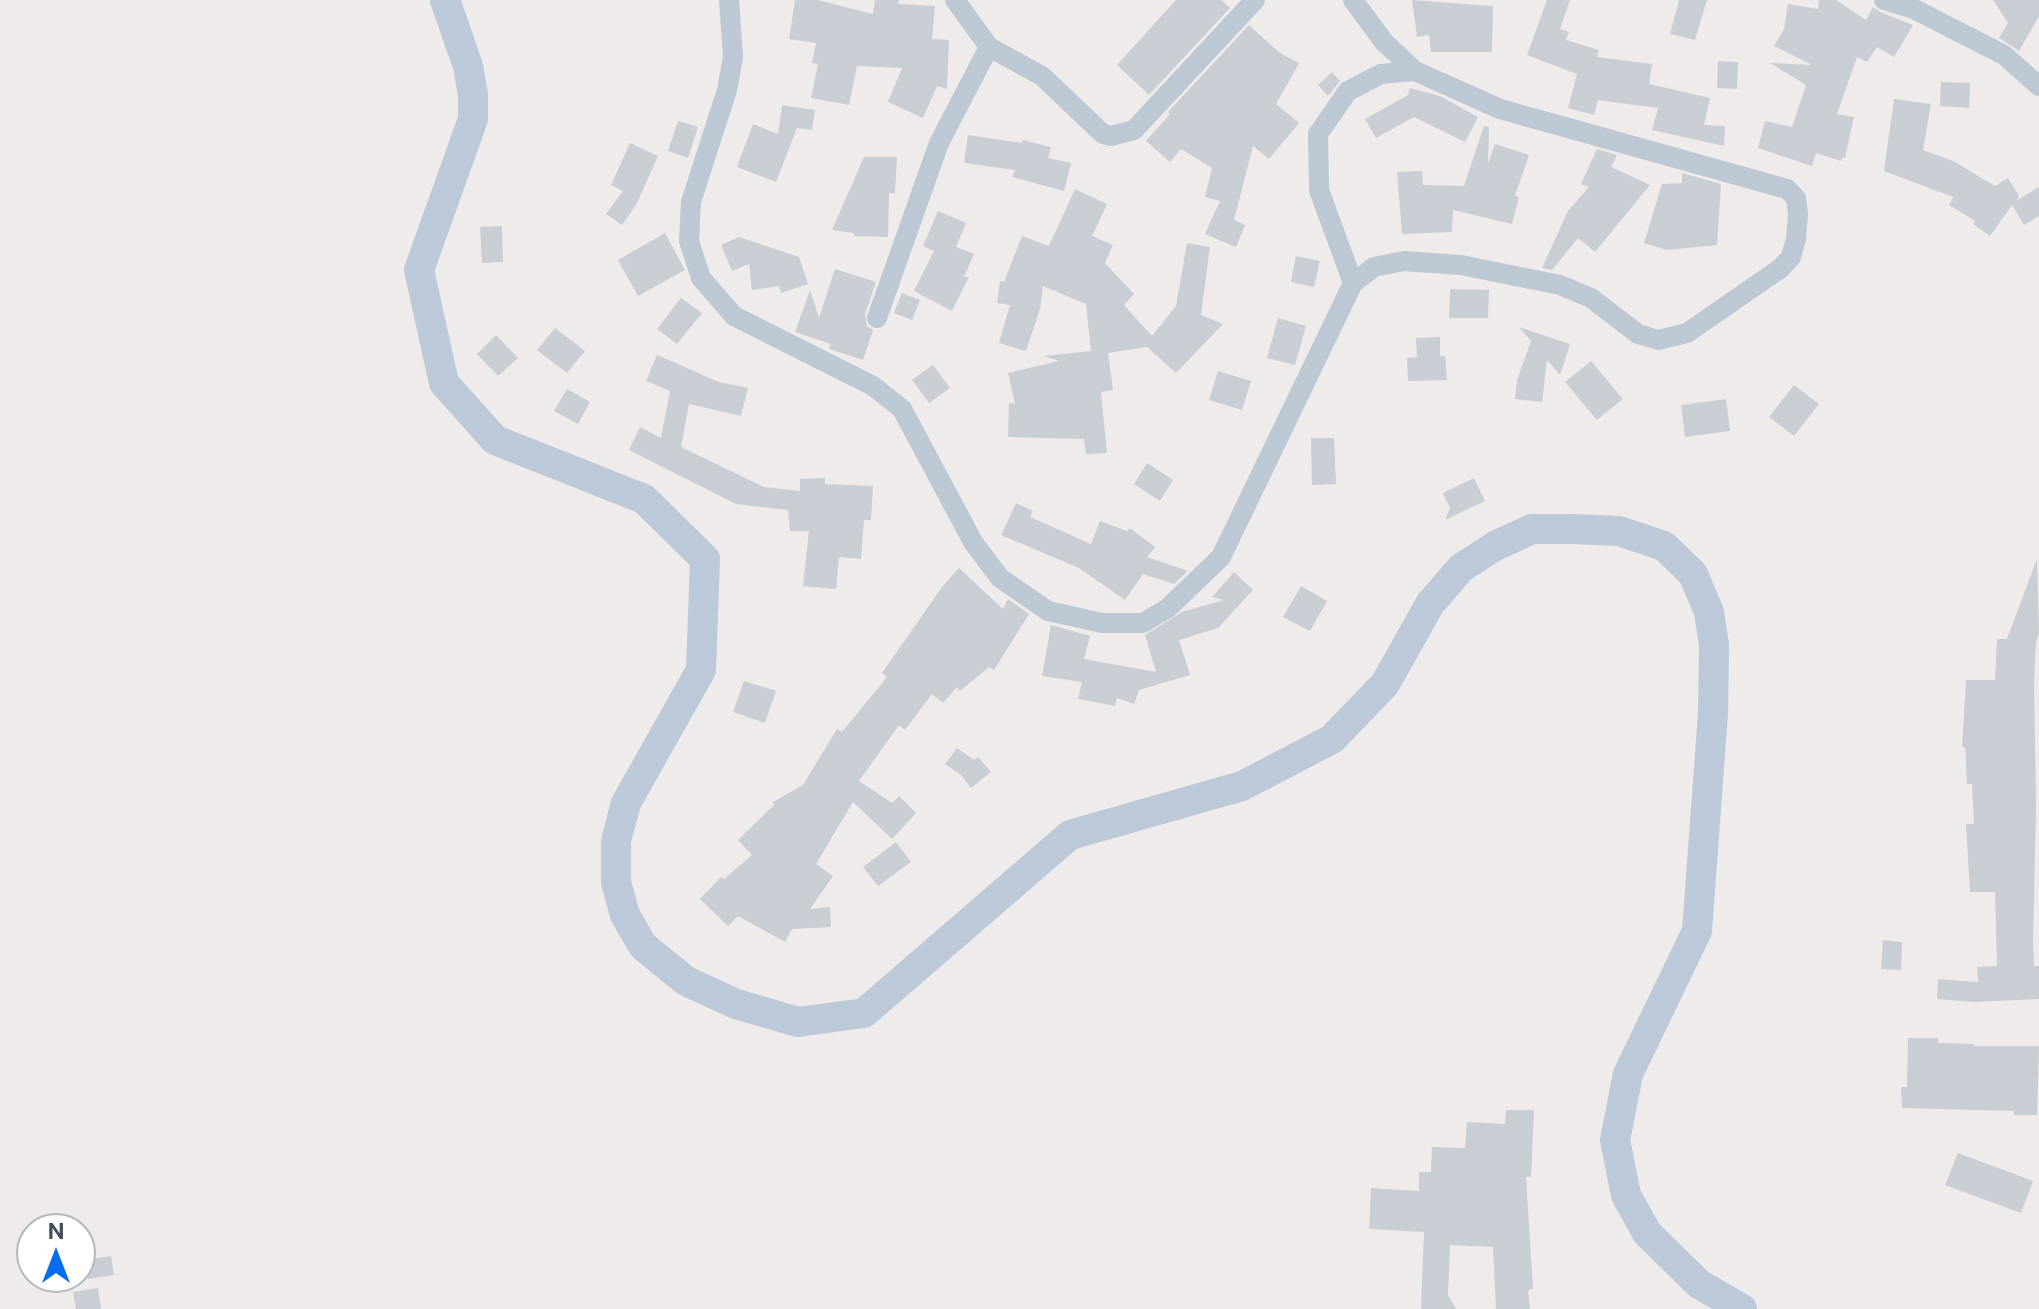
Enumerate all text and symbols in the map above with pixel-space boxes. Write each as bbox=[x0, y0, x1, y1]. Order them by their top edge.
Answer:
north arrow bbox=[16, 1213, 96, 1293]
text: N bbox=[47, 1218, 65, 1244]

